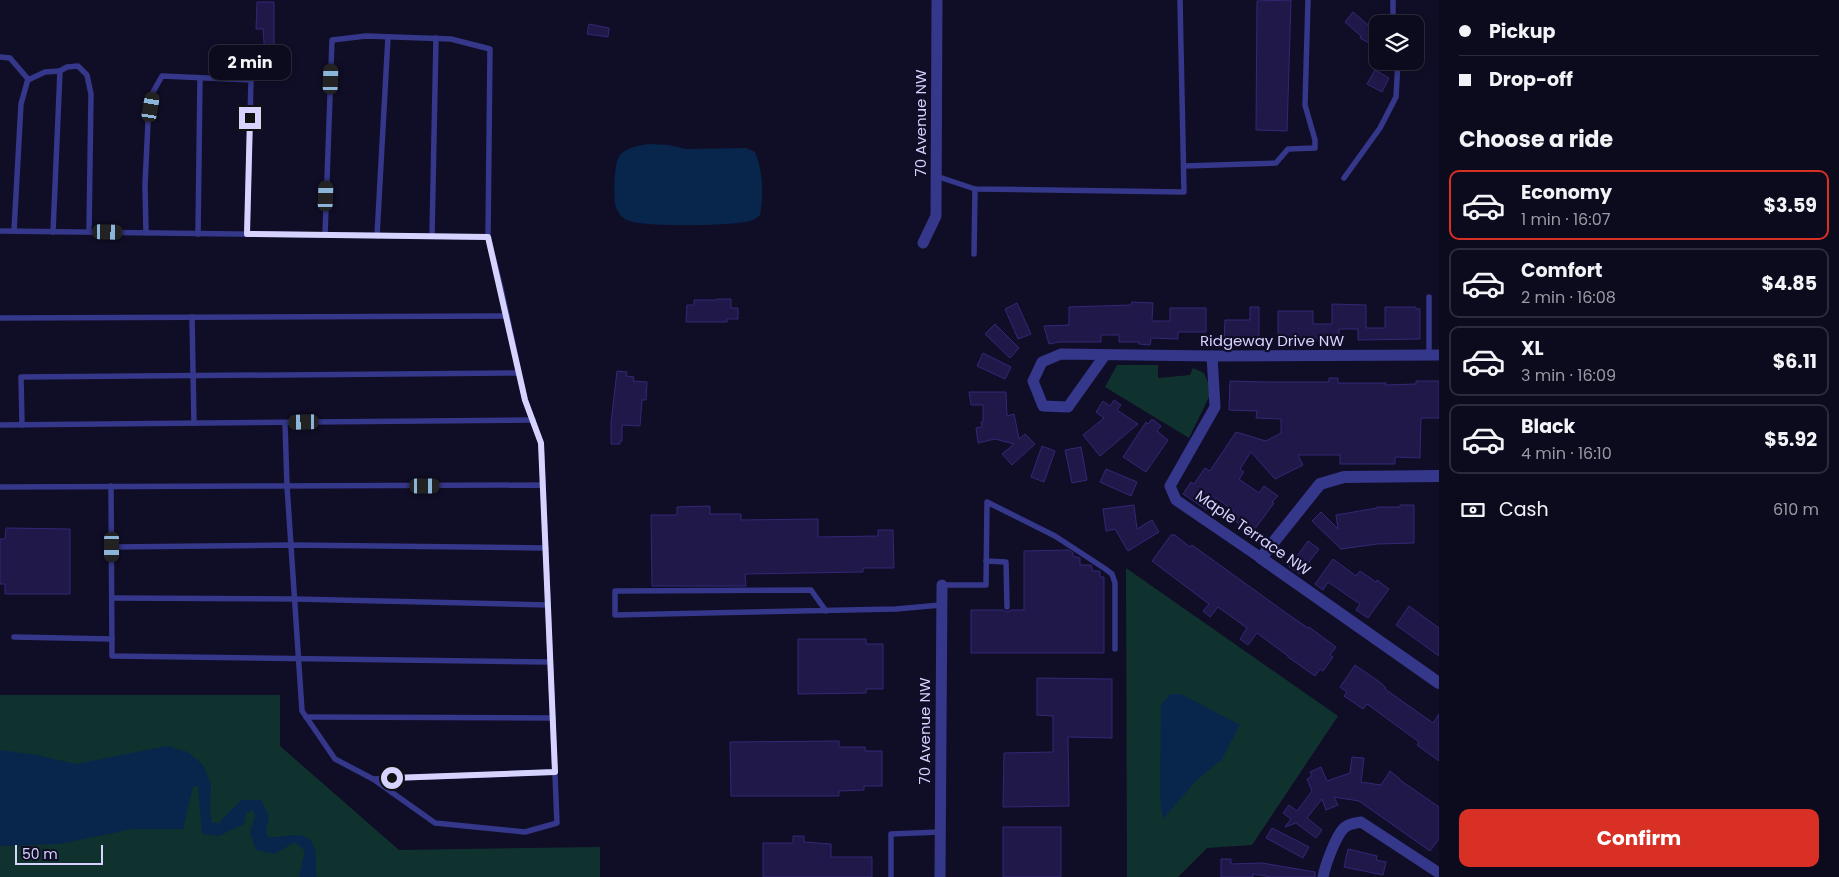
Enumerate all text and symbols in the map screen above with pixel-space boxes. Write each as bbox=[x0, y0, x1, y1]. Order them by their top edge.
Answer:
map controls bbox=[1369, 15, 1424, 70]
button: layers bbox=[1369, 15, 1424, 70]
text: Pickup bbox=[1489, 18, 1555, 45]
callout: 2 min bbox=[209, 46, 291, 80]
text: 2 min bbox=[228, 51, 272, 74]
car bbox=[322, 64, 339, 94]
text: Drop-off bbox=[1489, 66, 1573, 93]
street label: 70 Avenue NW bbox=[910, 69, 931, 177]
car bbox=[141, 91, 160, 123]
route end bbox=[239, 107, 261, 129]
text: Choose a ride bbox=[1459, 124, 1613, 155]
text: Economy bbox=[1521, 179, 1612, 206]
car bbox=[317, 181, 334, 211]
icon: car bbox=[1461, 183, 1506, 228]
text: $3.59 bbox=[1764, 192, 1817, 219]
text: 1 min · 16:07 bbox=[1521, 208, 1610, 231]
car bbox=[92, 224, 123, 240]
text: Comfort bbox=[1521, 257, 1603, 284]
icon: car bbox=[1461, 261, 1506, 306]
text: $4.85 bbox=[1762, 270, 1817, 297]
text: 2 min · 16:08 bbox=[1521, 286, 1616, 309]
street label: Ridgeway Drive NW bbox=[1200, 330, 1344, 351]
text: XL bbox=[1521, 335, 1544, 362]
icon: car bbox=[1461, 339, 1506, 384]
text: $6.11 bbox=[1773, 348, 1817, 375]
text: 3 min · 16:09 bbox=[1521, 364, 1616, 387]
text: Black bbox=[1521, 413, 1575, 440]
car bbox=[288, 414, 319, 430]
icon: car bbox=[1461, 417, 1506, 462]
text: $5.92 bbox=[1764, 426, 1817, 453]
text: 4 min · 16:10 bbox=[1521, 442, 1612, 465]
car bbox=[410, 479, 440, 494]
street label: Maple Terrace NW bbox=[1191, 485, 1316, 581]
icon: cash bbox=[1459, 496, 1487, 524]
text: Cash bbox=[1499, 496, 1549, 523]
text: 610 m bbox=[1773, 498, 1819, 521]
car bbox=[104, 532, 119, 562]
street label: 70 Avenue NW bbox=[914, 677, 935, 785]
route start bbox=[381, 767, 403, 789]
button: Confirm bbox=[1459, 809, 1819, 867]
scale bar bbox=[15, 842, 102, 865]
text: 50 m bbox=[22, 844, 58, 864]

